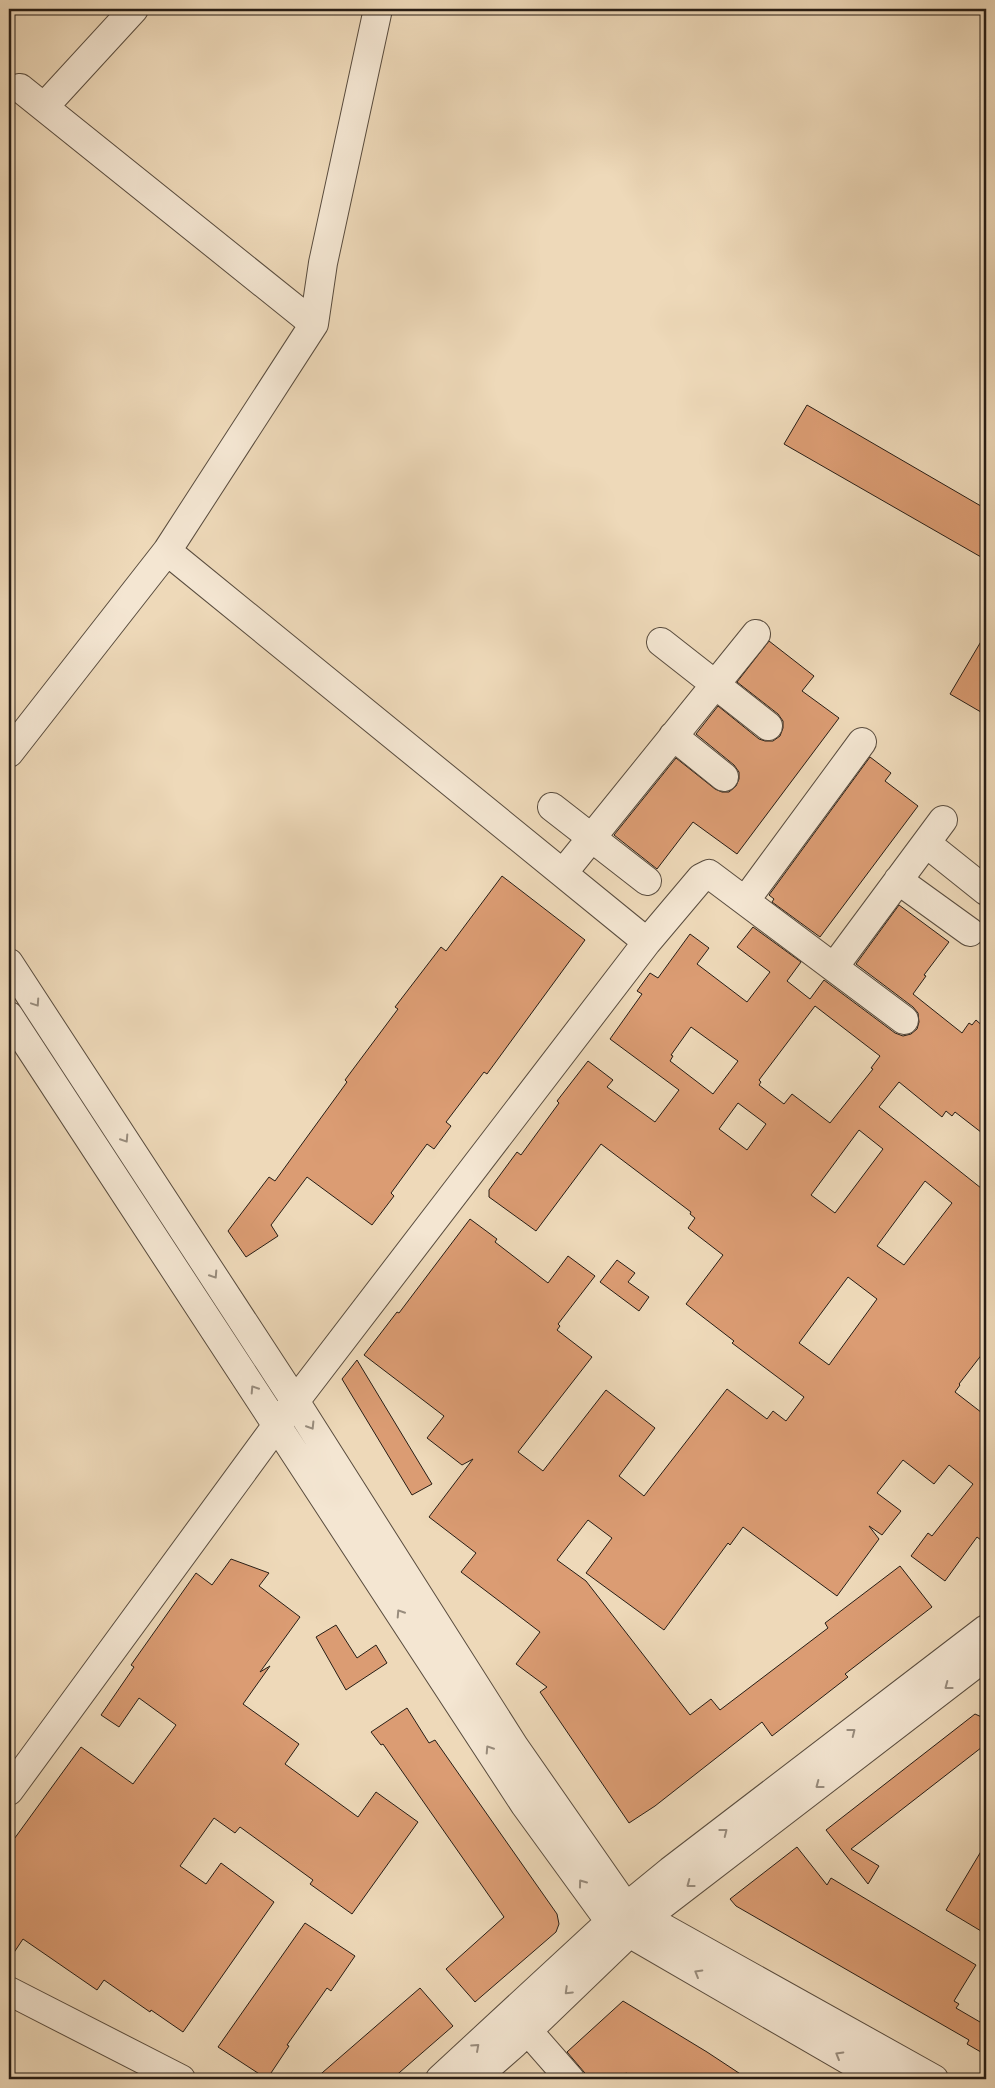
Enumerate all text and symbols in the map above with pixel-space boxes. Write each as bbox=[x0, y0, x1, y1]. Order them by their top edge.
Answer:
one-way arrow bbox=[30, 998, 39, 1007]
one-way arrow bbox=[119, 1133, 128, 1143]
one-way arrow bbox=[207, 1270, 217, 1279]
one-way arrow bbox=[251, 1386, 260, 1395]
one-way arrow bbox=[305, 1421, 315, 1430]
one-way arrow bbox=[397, 1610, 407, 1619]
one-way arrow bbox=[944, 1680, 953, 1689]
one-way arrow bbox=[846, 1730, 855, 1738]
one-way arrow bbox=[486, 1746, 495, 1755]
one-way arrow bbox=[815, 1779, 824, 1788]
one-way arrow bbox=[718, 1829, 727, 1837]
one-way arrow bbox=[686, 1878, 695, 1887]
one-way arrow bbox=[579, 1879, 588, 1889]
one-way arrow bbox=[694, 1970, 703, 1980]
one-way arrow bbox=[565, 1985, 574, 1994]
one-way arrow bbox=[471, 2044, 480, 2053]
one-way arrow bbox=[835, 2051, 844, 2061]

